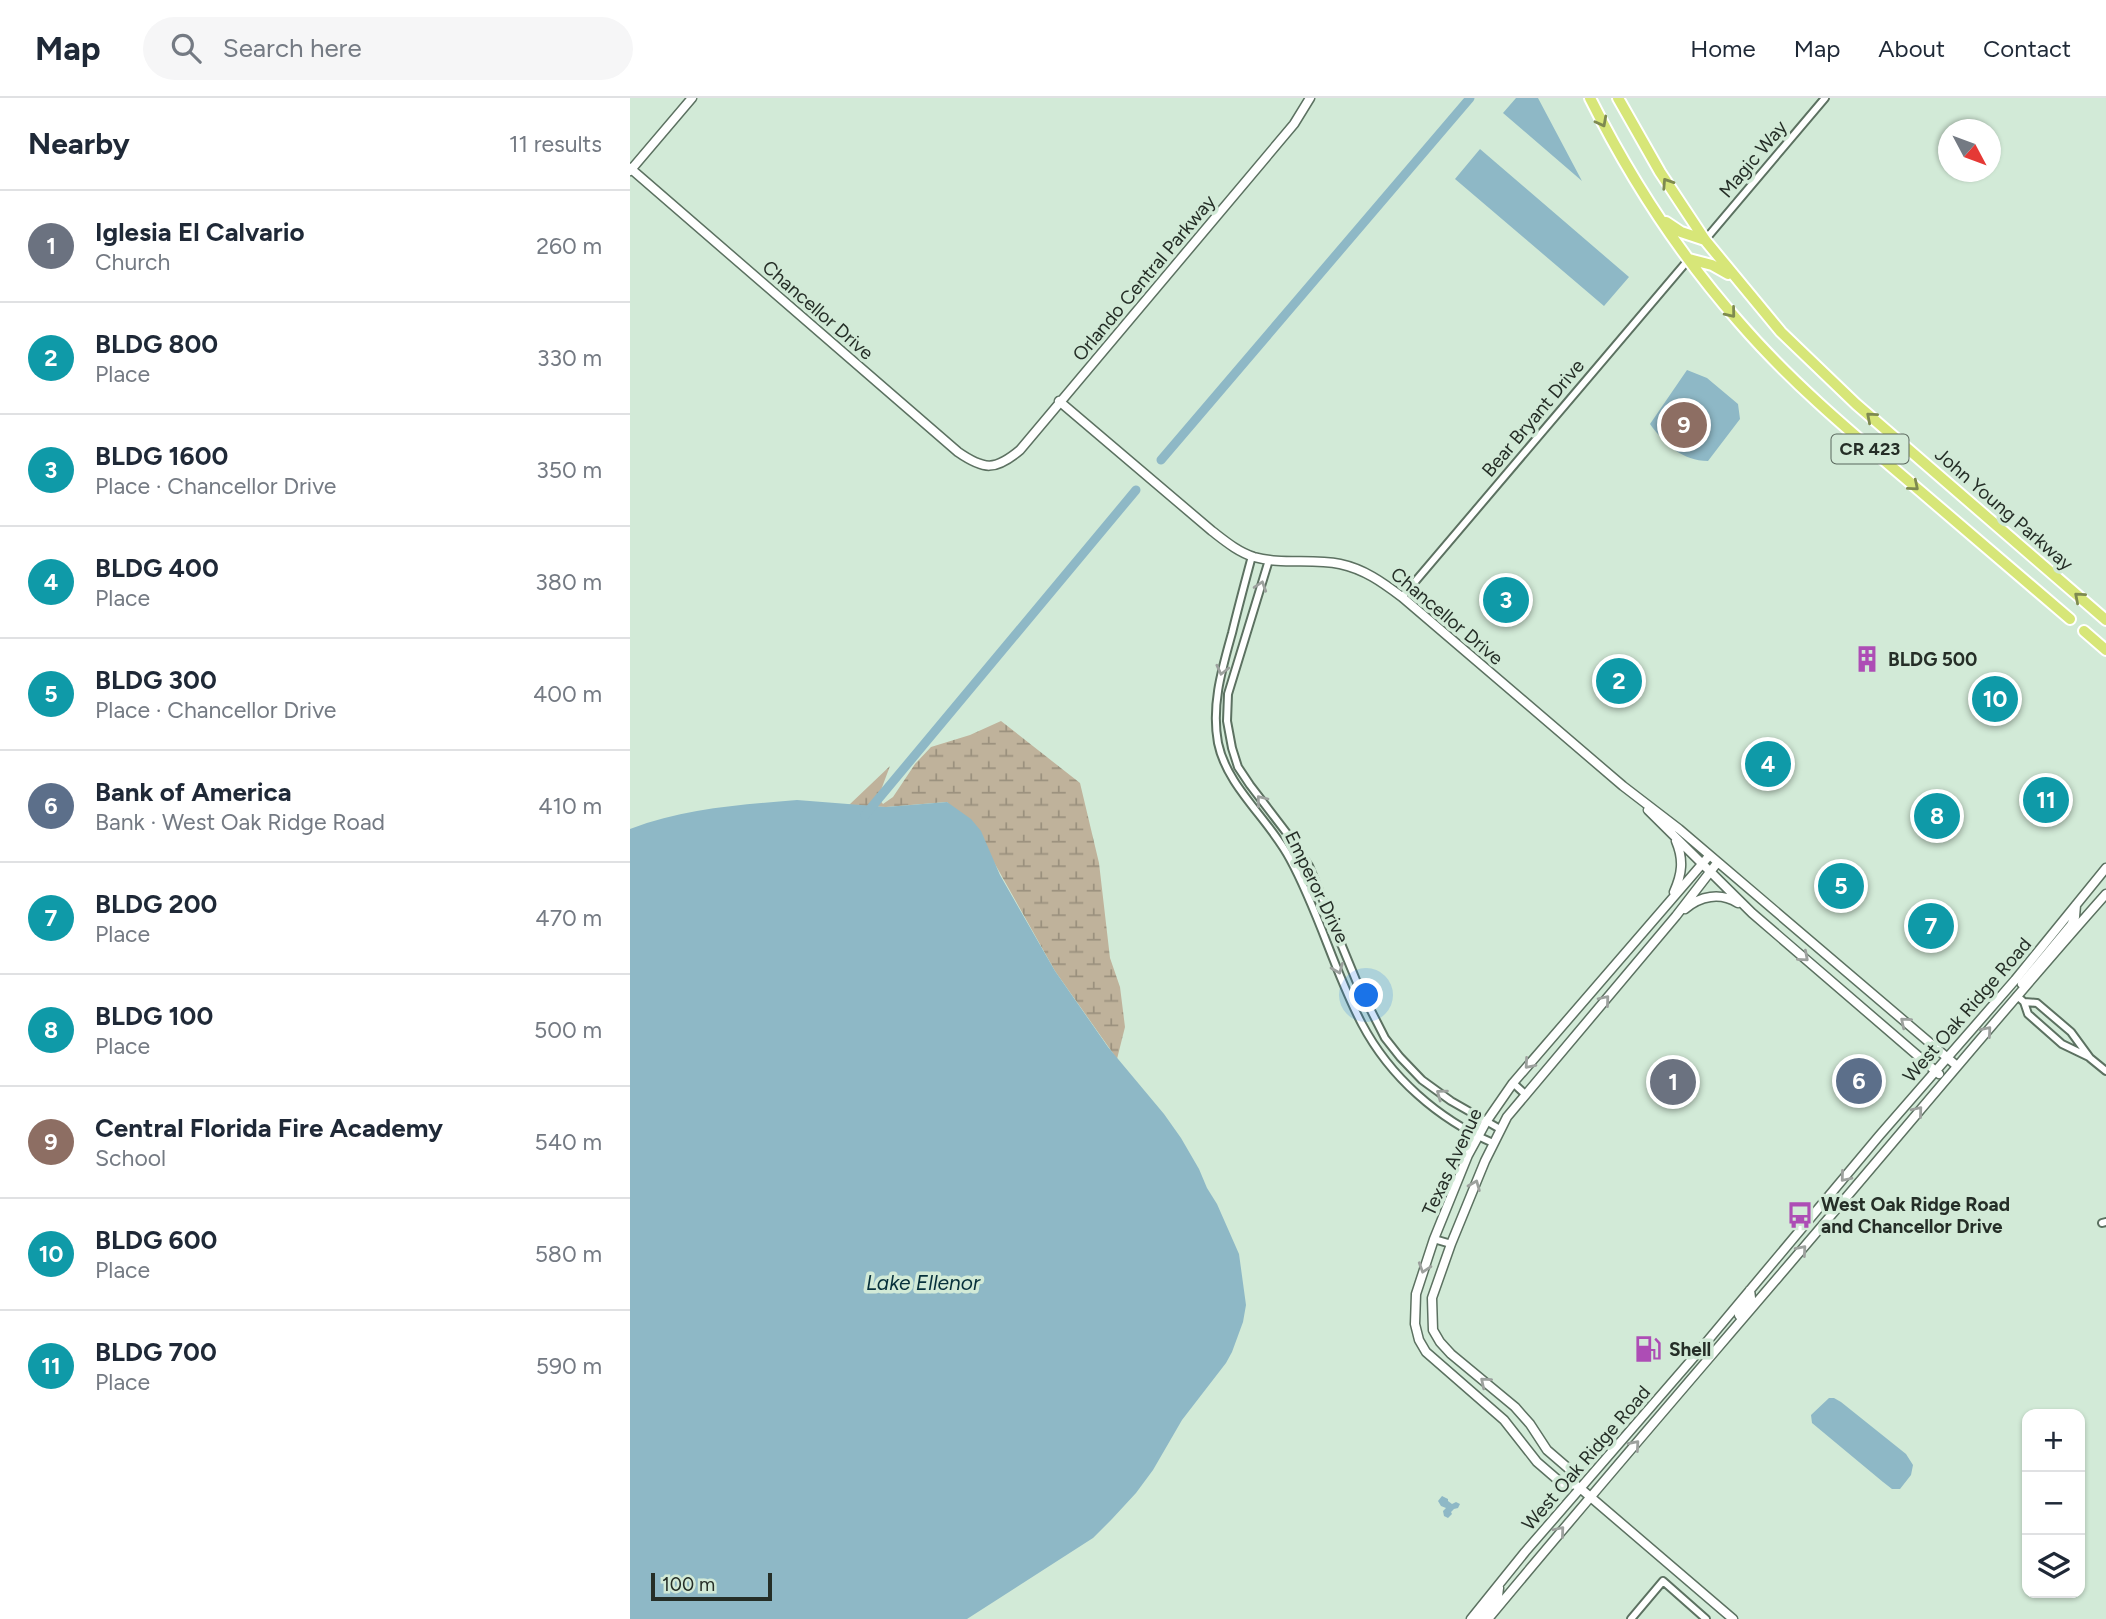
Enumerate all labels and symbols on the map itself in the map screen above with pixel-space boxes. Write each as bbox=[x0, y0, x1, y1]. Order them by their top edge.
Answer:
one-way arrow bbox=[1594, 115, 1608, 127]
street label: Magic Way bbox=[1714, 116, 1792, 202]
north arrow bbox=[1938, 119, 2001, 182]
one-way arrow bbox=[1663, 178, 1675, 191]
street label: Orlando Central Parkway bbox=[1068, 190, 1220, 366]
street label: Chancellor Drive bbox=[758, 255, 878, 365]
one-way arrow bbox=[1723, 304, 1735, 317]
street label: Bear Bryant Drive bbox=[1477, 354, 1589, 482]
pin: 9 bbox=[1661, 399, 1707, 451]
one-way arrow bbox=[1867, 413, 1880, 425]
road number: CR 423 bbox=[1832, 435, 1908, 464]
street label: John Young Parkway bbox=[1930, 443, 2078, 575]
one-way arrow bbox=[1905, 478, 1918, 490]
street label: Chancellor Drive bbox=[1386, 562, 1508, 670]
pin: 3 bbox=[1483, 574, 1529, 626]
one-way arrow bbox=[1253, 580, 1268, 592]
one-way arrow bbox=[2075, 593, 2088, 605]
building icon: BLDG 500 bbox=[1852, 644, 1882, 674]
place label: BLDG 500 bbox=[1888, 648, 1977, 671]
pin: 2 bbox=[1596, 655, 1642, 707]
one-way arrow bbox=[1216, 664, 1231, 676]
pin: 10 bbox=[1972, 673, 2018, 725]
pin: 4 bbox=[1745, 738, 1791, 790]
pin: 11 bbox=[2023, 774, 2069, 826]
pin: 8 bbox=[1914, 790, 1960, 842]
one-way arrow bbox=[1257, 795, 1270, 807]
street label: Emperor Drive bbox=[1280, 827, 1354, 947]
pin: 5 bbox=[1818, 860, 1864, 912]
pin: 7 bbox=[1908, 900, 1954, 952]
street label: West Oak Ridge Road bbox=[1898, 933, 2036, 1087]
one-way arrow bbox=[1795, 949, 1808, 961]
one-way arrow bbox=[1329, 962, 1343, 974]
your location bbox=[1349, 978, 1383, 1012]
one-way arrow bbox=[1597, 996, 1609, 1009]
one-way arrow bbox=[1900, 1018, 1913, 1030]
one-way arrow bbox=[1979, 1026, 1991, 1039]
pin: 6 bbox=[1836, 1055, 1882, 1107]
one-way arrow bbox=[1525, 1056, 1537, 1069]
pin: 1 bbox=[1650, 1056, 1696, 1108]
one-way arrow bbox=[1436, 1090, 1449, 1102]
street label: Texas Avenue bbox=[1417, 1105, 1487, 1219]
one-way arrow bbox=[1910, 1106, 1922, 1119]
one-way arrow bbox=[1841, 1169, 1853, 1182]
one-way arrow bbox=[1467, 1180, 1481, 1192]
place label: West Oak Ridge Road and Chancellor Drive bbox=[1821, 1193, 2010, 1238]
bus stop icon: West Oak Ridge Road and Chancellor Drive bbox=[1785, 1200, 1815, 1230]
one-way arrow bbox=[1793, 1245, 1806, 1258]
one-way arrow bbox=[1418, 1261, 1433, 1273]
water label: Lake Ellenor bbox=[866, 1270, 981, 1295]
fuel station icon: Shell bbox=[1633, 1334, 1663, 1364]
place label: Shell bbox=[1669, 1338, 1711, 1361]
one-way arrow bbox=[1481, 1378, 1493, 1391]
street label: West Oak Ridge Road bbox=[1517, 1381, 1655, 1535]
one-way arrow bbox=[1627, 1440, 1639, 1453]
one-way arrow bbox=[1552, 1526, 1565, 1538]
scale bar bbox=[651, 1570, 772, 1602]

